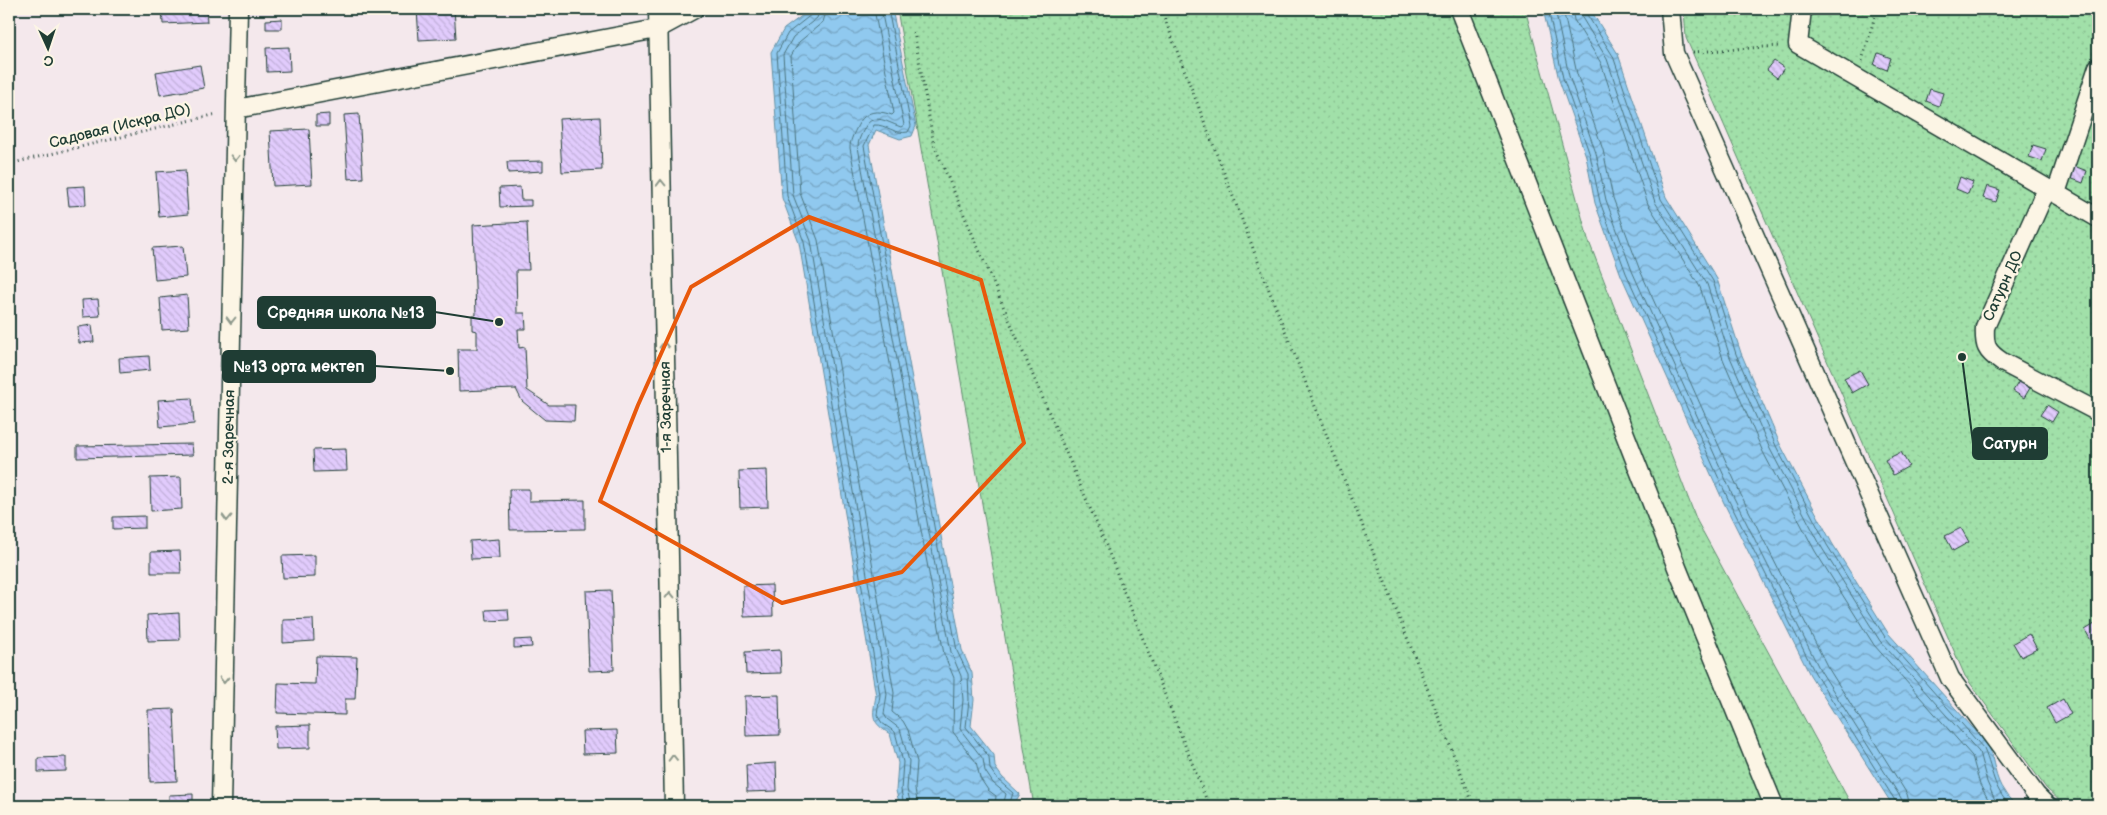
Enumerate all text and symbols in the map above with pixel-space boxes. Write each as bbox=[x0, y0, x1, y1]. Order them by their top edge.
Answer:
north arrow bbox=[22, 22, 72, 72]
text: С bbox=[43, 52, 54, 69]
street label: Садовая (Искра ДО) bbox=[47, 99, 193, 153]
one-way arrow bbox=[229, 154, 240, 162]
one-way arrow bbox=[655, 178, 666, 186]
street label: Сатурн ДО bbox=[1979, 248, 2027, 324]
callout: Средняя школа №13 bbox=[258, 297, 435, 328]
text: Средняя школа №13 bbox=[267, 304, 425, 323]
one-way arrow bbox=[226, 317, 236, 325]
one-way arrow bbox=[659, 341, 669, 348]
callout: №13 орта мектеп bbox=[223, 351, 375, 382]
text: №13 орта мектеп bbox=[233, 358, 365, 377]
street label: 1-я Заречная bbox=[656, 361, 676, 453]
street label: 2-я Заречная bbox=[219, 390, 239, 484]
callout: Сатурн bbox=[1973, 428, 2047, 459]
text: Сатурн bbox=[1983, 435, 2037, 454]
one-way arrow bbox=[222, 514, 232, 522]
one-way arrow bbox=[664, 591, 675, 599]
one-way arrow bbox=[219, 677, 229, 685]
one-way arrow bbox=[668, 753, 678, 761]

